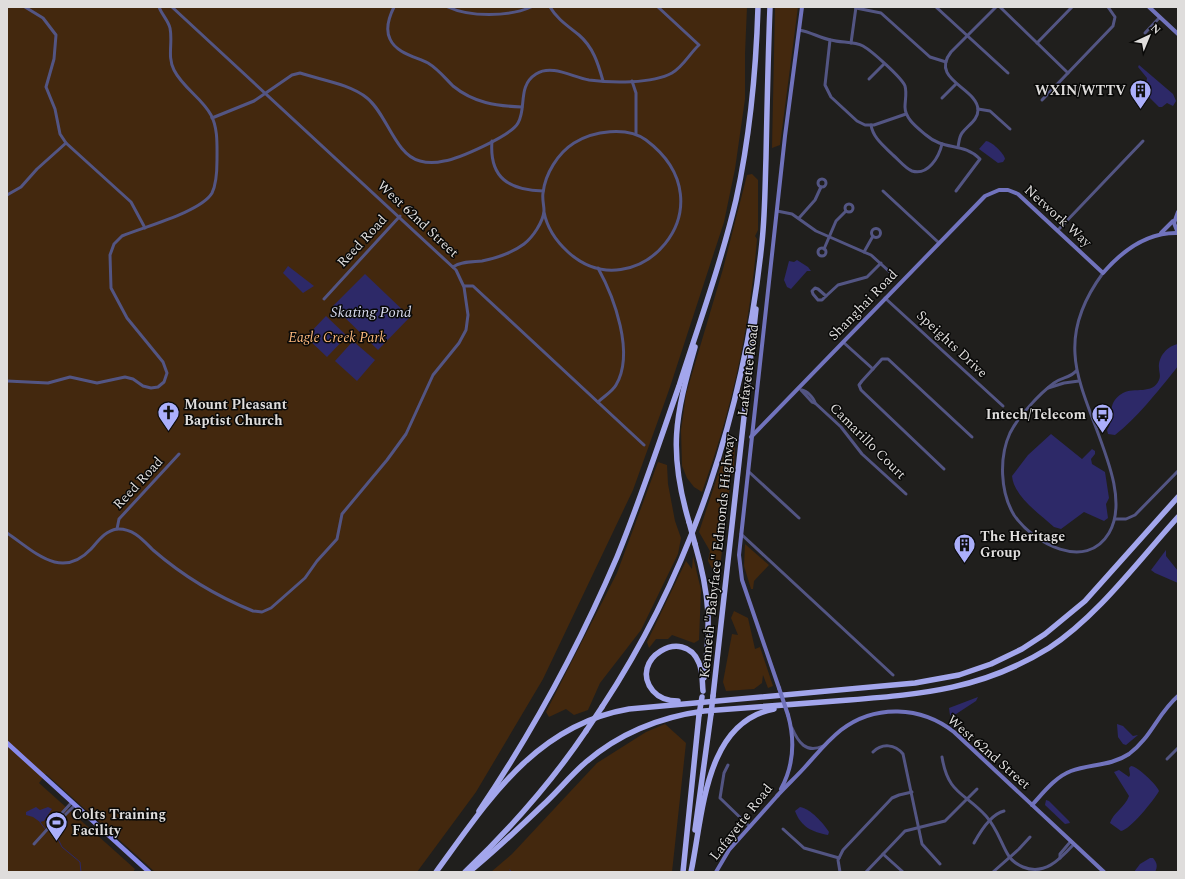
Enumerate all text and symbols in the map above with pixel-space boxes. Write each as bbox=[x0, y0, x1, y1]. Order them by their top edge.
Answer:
north arrow bbox=[1129, 16, 1169, 56]
text: N bbox=[1146, 20, 1165, 38]
building icon: WXIN/WTTV bbox=[1128, 77, 1154, 110]
place label: WXIN/WTTV bbox=[1035, 80, 1126, 101]
street label: West 62nd Street bbox=[373, 176, 464, 262]
street label: Network Way bbox=[1019, 180, 1097, 253]
street label: Reed Road bbox=[332, 210, 392, 272]
street label: Shanghai Road bbox=[823, 264, 903, 345]
water label: Skating Pond bbox=[330, 301, 412, 324]
street label: Speights Drive bbox=[912, 305, 993, 383]
street label: Lafayette Road bbox=[732, 323, 764, 417]
park label: Eagle Creek Park bbox=[288, 327, 386, 348]
place label: Mount Pleasant Baptist Church bbox=[184, 394, 288, 431]
street label: Camarillo Court bbox=[825, 398, 911, 484]
church icon: Mount Pleasant Baptist Church bbox=[155, 399, 181, 432]
bus stop icon: Intech/Telecom bbox=[1089, 401, 1115, 434]
place label: Intech/Telecom bbox=[986, 404, 1086, 425]
street label: Kenneth "Babyface" Edmonds Highway bbox=[694, 432, 740, 679]
street label: Reed Road bbox=[108, 452, 168, 514]
place label: The Heritage Group bbox=[980, 526, 1065, 563]
building icon: The Heritage Group bbox=[952, 531, 978, 564]
street label: West 62nd Street bbox=[943, 710, 1035, 794]
street label: Lafayette Road bbox=[704, 779, 778, 865]
place label: Colts Training Facility bbox=[72, 804, 166, 841]
sports icon: Colts Training Facility bbox=[43, 809, 69, 842]

